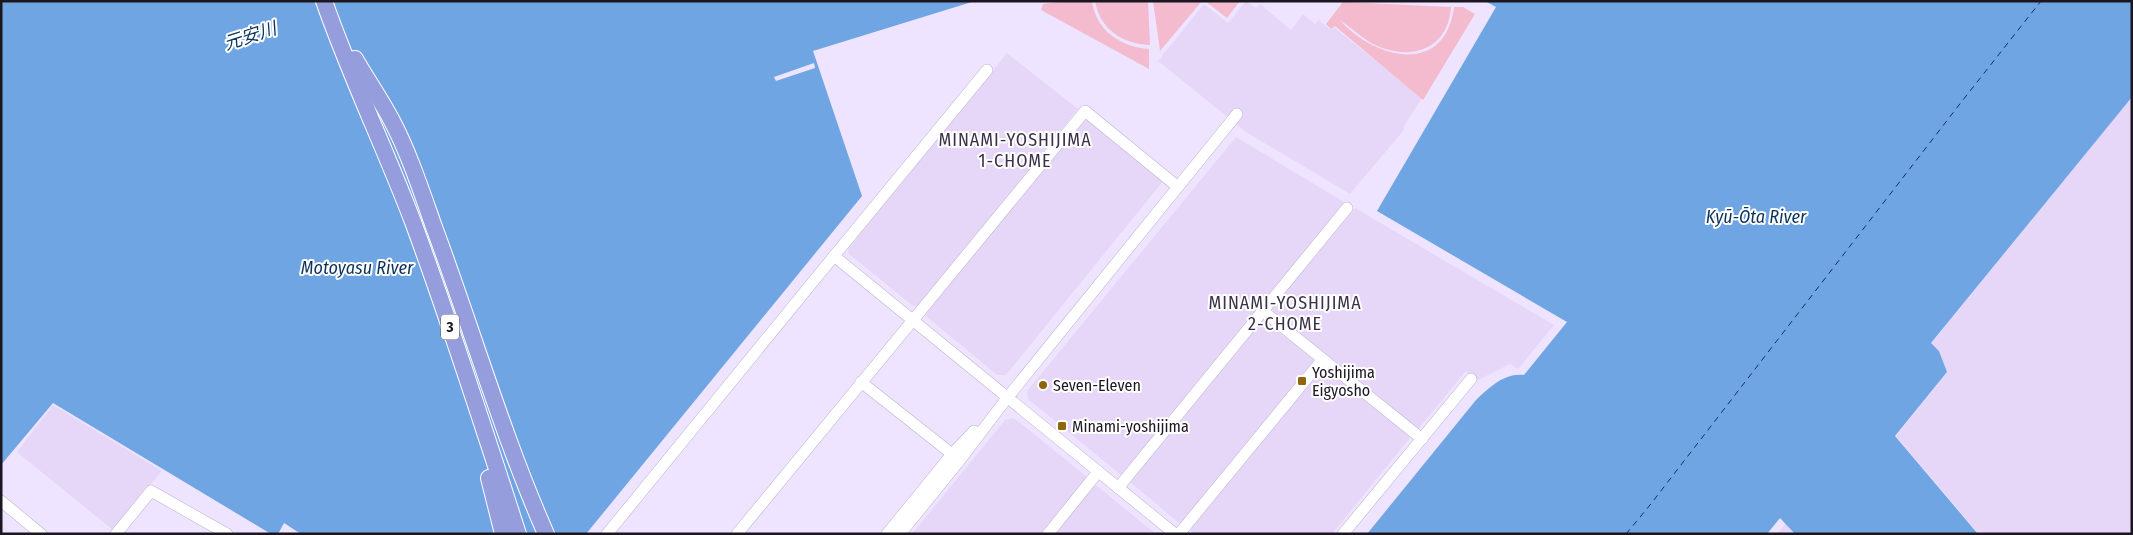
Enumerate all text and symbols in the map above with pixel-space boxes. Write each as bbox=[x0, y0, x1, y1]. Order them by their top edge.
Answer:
water label: 元安川 bbox=[221, 17, 281, 55]
district label: MINAMI-YOSHIJIMA 1-CHOME bbox=[938, 129, 1092, 172]
water label: Kyū-Ōta River bbox=[1706, 206, 1807, 228]
water label: Motoyasu River bbox=[301, 257, 414, 279]
district label: MINAMI-YOSHIJIMA 2-CHOME bbox=[1208, 292, 1362, 335]
road number: 3 bbox=[441, 314, 459, 340]
place label: Yoshijima Eigyosho bbox=[1312, 363, 1375, 400]
marker: Yoshijima Eigyosho bbox=[1296, 375, 1308, 387]
place label: Seven-Eleven bbox=[1053, 376, 1141, 395]
marker: Seven-Eleven bbox=[1037, 379, 1049, 391]
place label: Minami-yoshijima bbox=[1072, 417, 1189, 436]
marker: Minami-yoshijima bbox=[1056, 420, 1068, 432]

